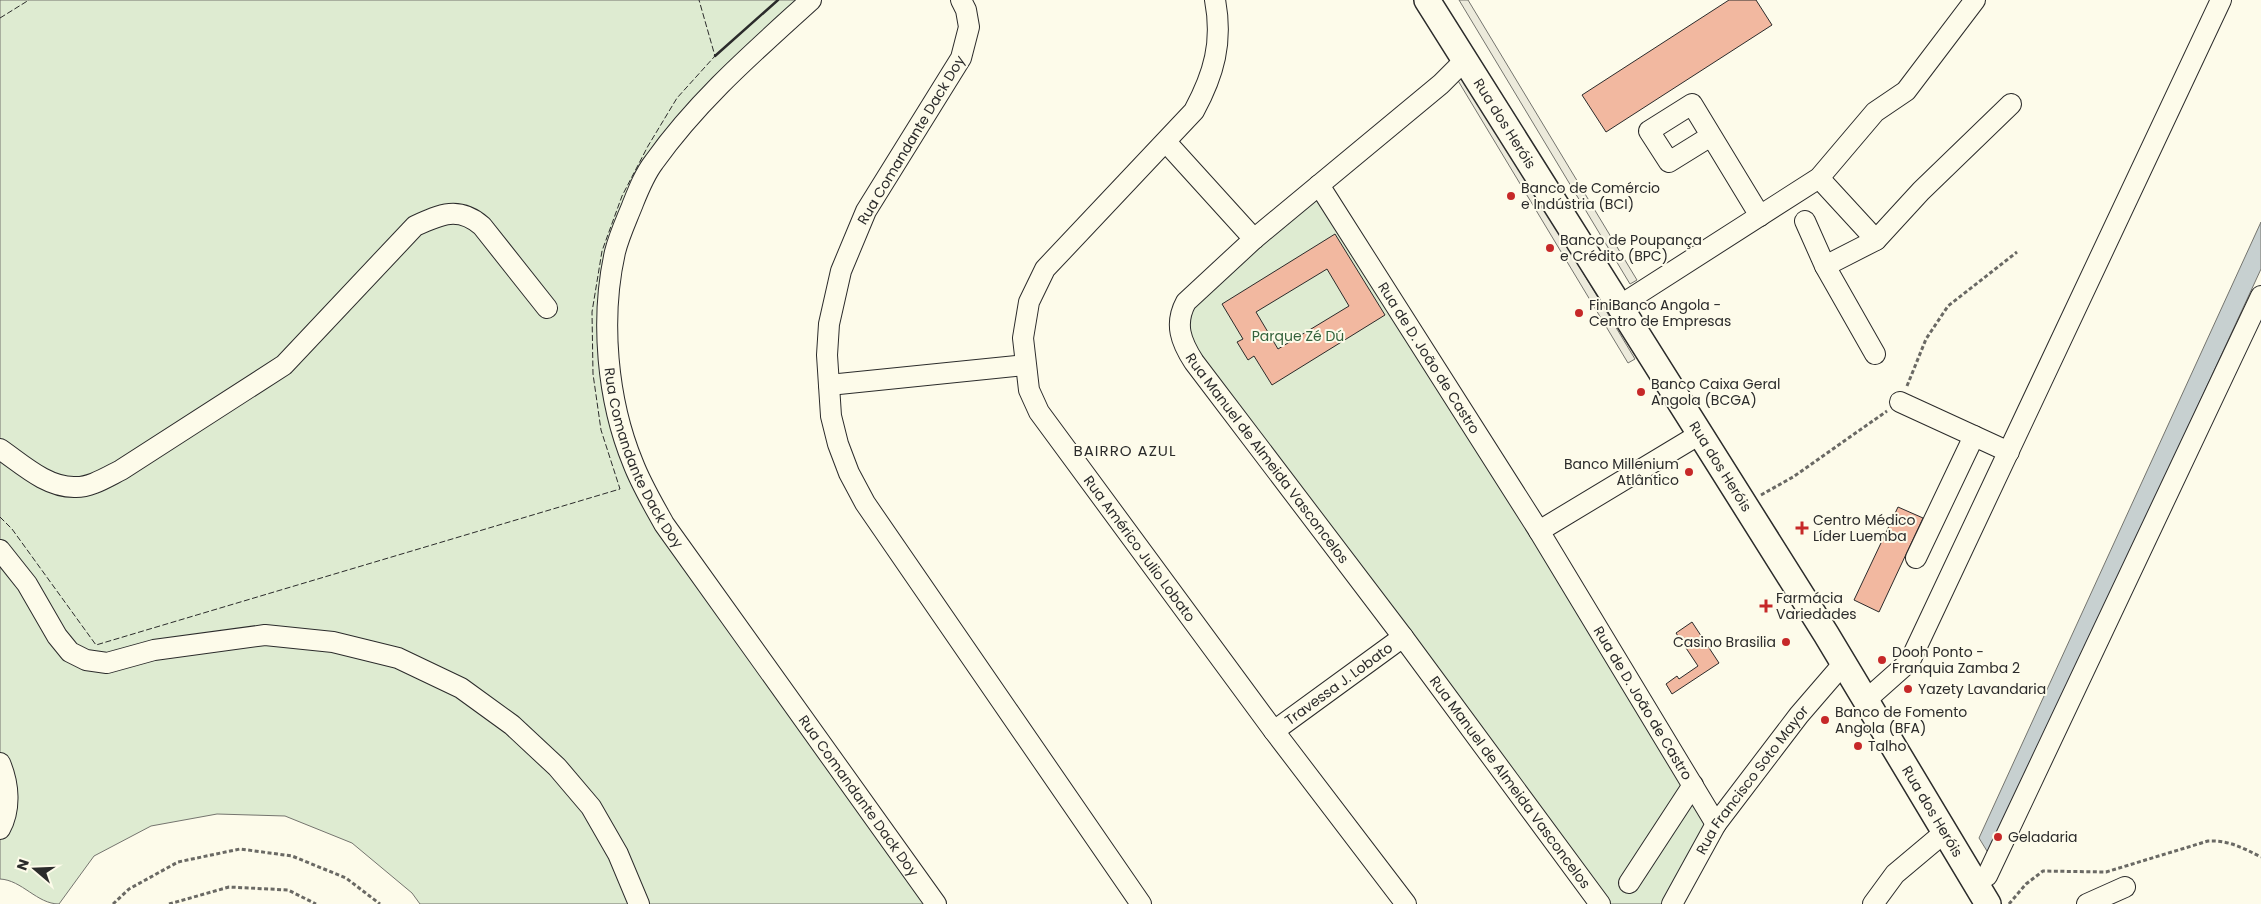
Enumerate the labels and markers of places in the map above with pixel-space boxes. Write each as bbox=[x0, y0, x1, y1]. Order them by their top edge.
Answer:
place label: Banco de Comércio e Indústria (BCI) bbox=[1521, 178, 1660, 214]
marker: Banco de Comércio e Indústria (BCI) bbox=[1505, 190, 1517, 202]
place label: Banco de Poupança e Crédito (BPC) bbox=[1560, 230, 1702, 266]
marker: Banco de Poupança e Crédito (BPC) bbox=[1544, 242, 1556, 254]
place label: FiniBanco Angola - Centro de Empresas bbox=[1589, 295, 1731, 331]
marker: FiniBanco Angola - Centro de Empresas bbox=[1573, 307, 1585, 319]
place label: Banco Caixa Geral Angola (BCGA) bbox=[1651, 374, 1781, 410]
marker: Banco Caixa Geral Angola (BCGA) bbox=[1635, 386, 1647, 398]
place label: Banco Millenium Atlântico bbox=[1564, 454, 1679, 490]
marker: Banco Millenium Atlântico bbox=[1683, 466, 1695, 478]
place label: Centro Médico Líder Luemba bbox=[1813, 510, 1916, 546]
marker: Centro Médico Líder Luemba bbox=[1795, 521, 1809, 535]
place label: Farmácia Variedades bbox=[1776, 588, 1857, 624]
marker: Farmácia Variedades bbox=[1760, 600, 1772, 612]
place label: Casino Brasilia bbox=[1673, 632, 1776, 652]
marker: Casino Brasilia bbox=[1780, 636, 1792, 648]
place label: Dooh Ponto - Franquia Zamba 2 bbox=[1892, 642, 2020, 678]
marker: Dooh Ponto - Franquia Zamba 2 bbox=[1876, 654, 1888, 666]
place label: Yazety Lavandaria bbox=[1918, 679, 2046, 699]
marker: Yazety Lavandaria bbox=[1902, 683, 1914, 695]
place label: Banco de Fomento Angola (BFA) bbox=[1835, 702, 1967, 738]
marker: Banco de Fomento Angola (BFA) bbox=[1819, 714, 1831, 726]
place label: Talho bbox=[1868, 736, 1906, 756]
marker: Talho bbox=[1852, 740, 1864, 752]
place label: Geladaria bbox=[2008, 827, 2078, 847]
marker: Geladaria bbox=[1992, 831, 2004, 843]

